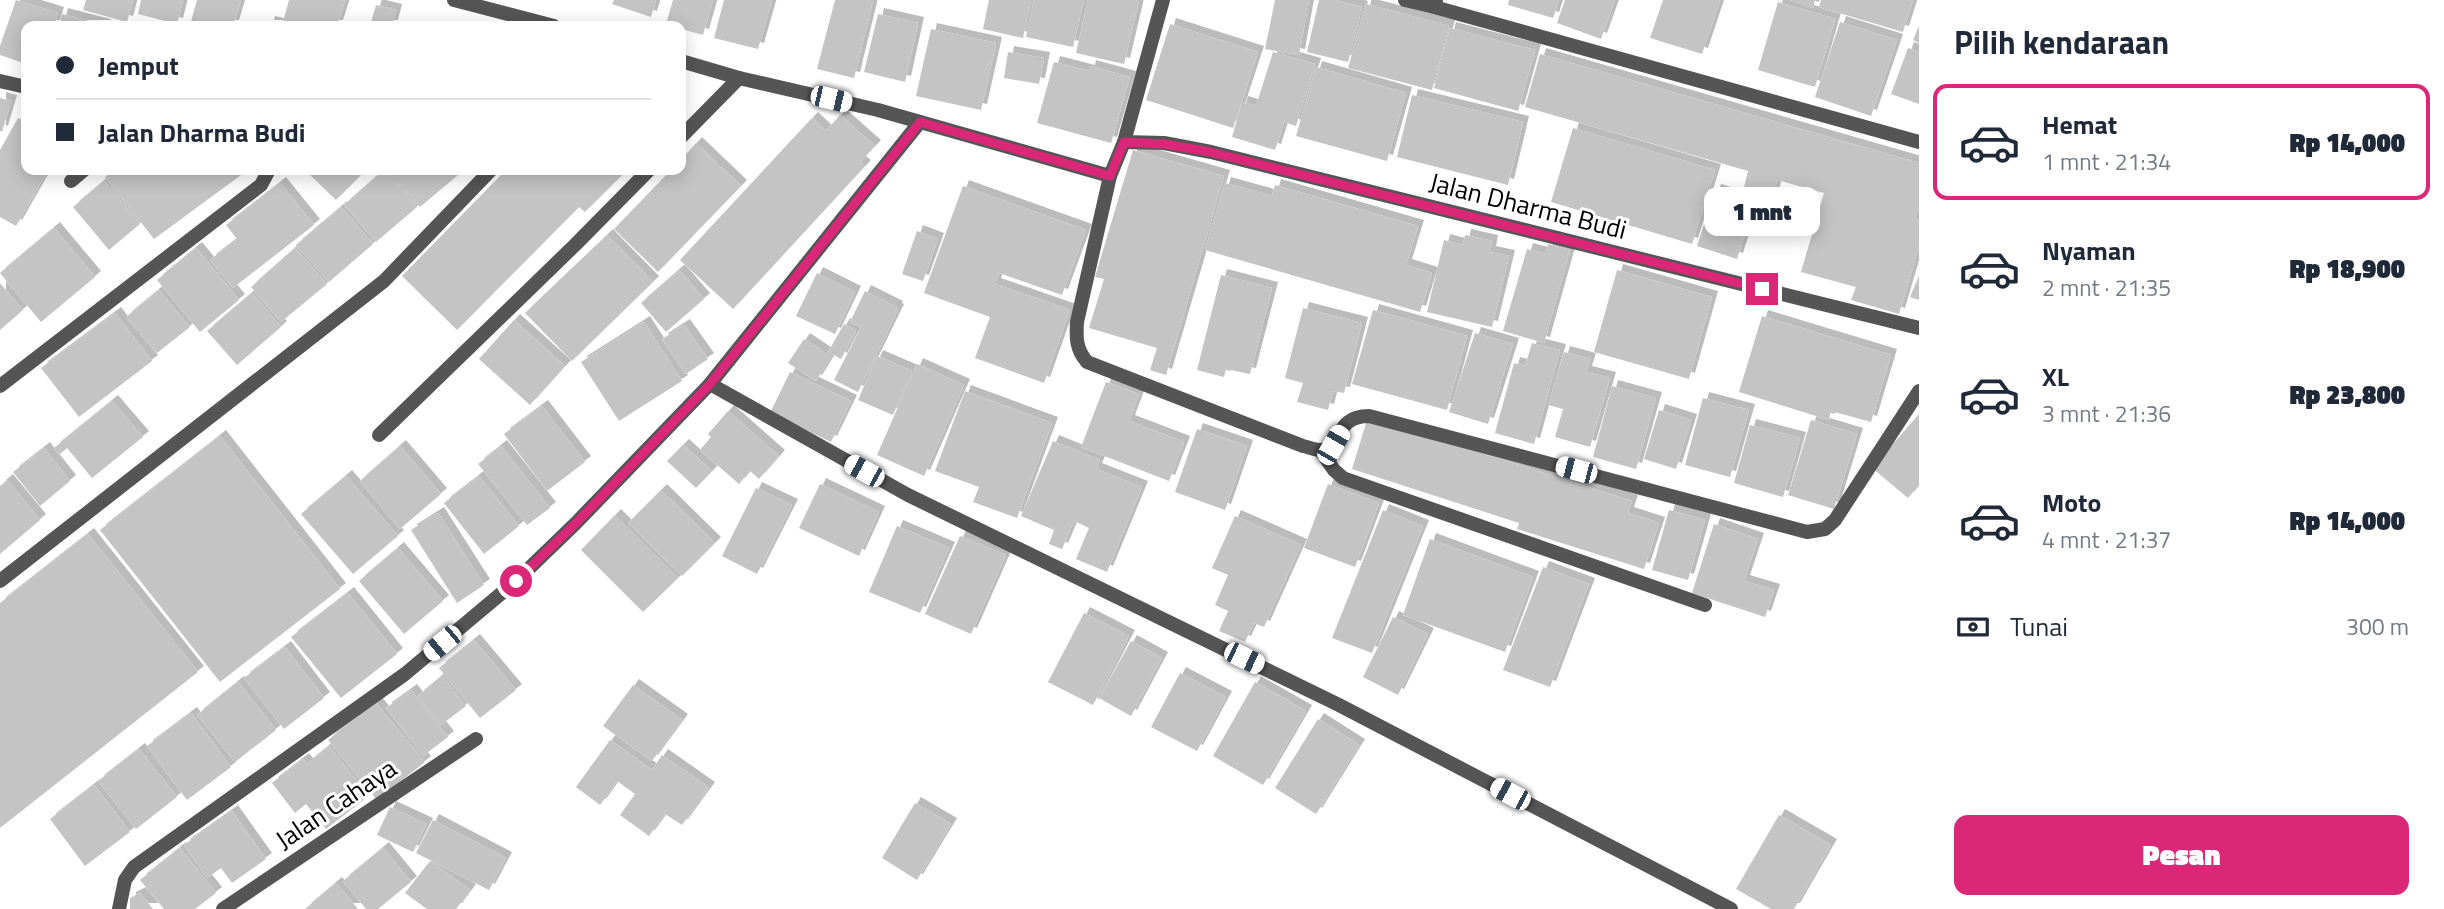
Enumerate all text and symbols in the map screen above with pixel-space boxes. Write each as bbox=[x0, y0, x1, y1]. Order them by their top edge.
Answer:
text: Pilih kendaraan bbox=[1954, 18, 2169, 66]
text: Jemput bbox=[98, 46, 179, 85]
car bbox=[809, 84, 854, 114]
text: Hemat bbox=[2042, 105, 2117, 144]
icon: car bbox=[1958, 111, 2021, 174]
text: Jalan Dharma Budi bbox=[98, 113, 305, 152]
text: Rp 14,000 bbox=[2290, 123, 2405, 162]
text: 1 mnt · 21:34 bbox=[2042, 144, 2171, 179]
street label: Jalan Dharma Budi bbox=[1426, 162, 1631, 249]
callout: 1 mnt bbox=[1704, 188, 1820, 236]
text: 1 mnt bbox=[1732, 194, 1792, 229]
text: Nyaman bbox=[2042, 231, 2136, 270]
icon: car bbox=[1958, 237, 2021, 300]
text: Rp 18,900 bbox=[2290, 249, 2405, 288]
text: 2 mnt · 21:35 bbox=[2042, 270, 2171, 305]
route end bbox=[1746, 273, 1778, 305]
text: XL bbox=[2042, 357, 2069, 396]
icon: car bbox=[1958, 363, 2021, 426]
text: Rp 23,800 bbox=[2290, 375, 2405, 414]
text: 3 mnt · 21:36 bbox=[2042, 396, 2171, 431]
car bbox=[1314, 422, 1353, 468]
car bbox=[841, 452, 888, 490]
car bbox=[1553, 454, 1600, 486]
text: Moto bbox=[2042, 483, 2101, 522]
icon: car bbox=[1958, 489, 2021, 552]
text: Rp 14,000 bbox=[2290, 501, 2405, 540]
text: 4 mnt · 21:37 bbox=[2042, 522, 2171, 557]
route start bbox=[500, 565, 532, 597]
text: Tunai bbox=[2010, 607, 2068, 646]
icon: cash bbox=[1954, 608, 1992, 646]
text: 300 m bbox=[2346, 609, 2409, 644]
car bbox=[420, 621, 465, 665]
car bbox=[1221, 639, 1268, 677]
street label: Jalan Cahaya bbox=[267, 749, 404, 859]
car bbox=[1487, 775, 1534, 813]
button: Pesan bbox=[1954, 815, 2409, 895]

